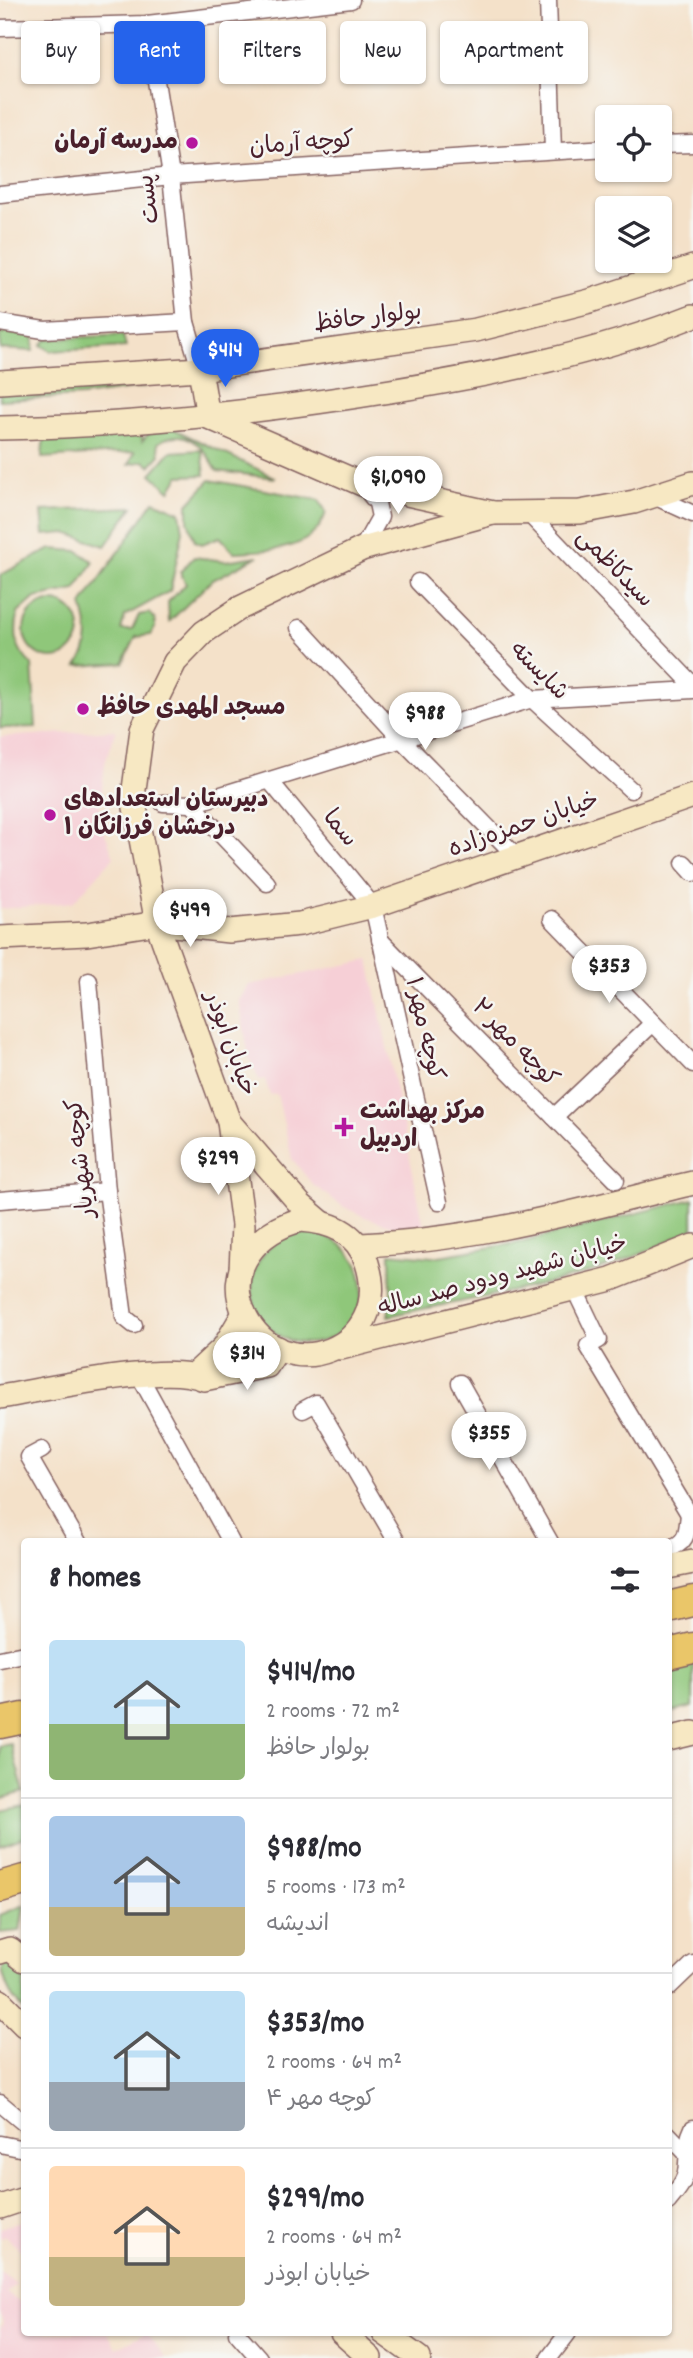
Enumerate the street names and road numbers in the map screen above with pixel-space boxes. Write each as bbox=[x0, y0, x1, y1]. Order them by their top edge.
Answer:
street label: کوچه آرمان bbox=[248, 124, 356, 166]
street label: پست bbox=[130, 172, 170, 226]
street label: بولوار حافظ bbox=[312, 296, 424, 342]
street label: سیدکاظمی bbox=[567, 522, 661, 616]
street label: شایسته bbox=[501, 635, 575, 709]
street label: خیابان حمزه‌زاده bbox=[444, 784, 604, 868]
street label: سما bbox=[313, 803, 365, 855]
street label: کوچه مهر ۱ bbox=[395, 974, 451, 1084]
street label: خیابان ابوذر bbox=[194, 985, 264, 1101]
street label: کوچه مهر ۲ bbox=[463, 992, 565, 1096]
street label: کوچه شهریار bbox=[59, 1097, 105, 1221]
street label: خیابان شهید ودود صد ساله bbox=[375, 1227, 631, 1327]

